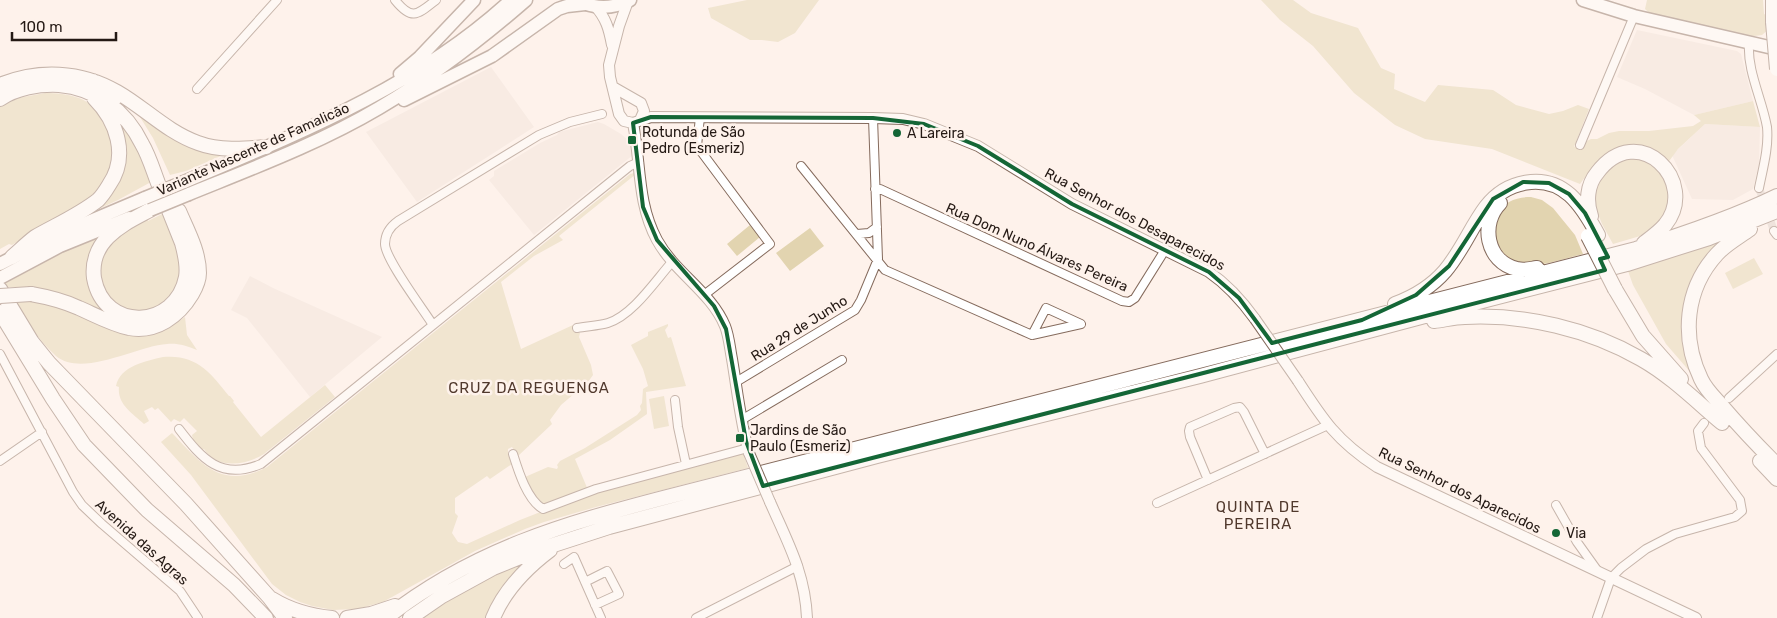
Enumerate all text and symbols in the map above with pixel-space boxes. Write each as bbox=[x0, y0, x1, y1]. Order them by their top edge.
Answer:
scale bar bbox=[12, 10, 116, 42]
text: 100 m bbox=[20, 18, 62, 36]
street label: Variante Nascente de Famalicão bbox=[154, 99, 352, 200]
place label: Rotunda de São Pedro (Esmeriz) bbox=[642, 124, 745, 157]
place label: A Lareira bbox=[907, 125, 964, 142]
marker: A Lareira bbox=[891, 127, 903, 139]
marker: Rotunda de São Pedro (Esmeriz) bbox=[626, 134, 638, 146]
street label: Rua Senhor dos Desaparecidos bbox=[1042, 165, 1228, 274]
street label: Rua Dom Nuno Álvares Pereira bbox=[943, 199, 1131, 295]
street label: Rua 29 de Junho bbox=[748, 292, 851, 365]
district label: CRUZ DA REGUENGA bbox=[448, 379, 610, 397]
place label: Jardins de São Paulo (Esmeriz) bbox=[750, 422, 851, 455]
marker: Jardins de São Paulo (Esmeriz) bbox=[734, 432, 746, 444]
street label: Rua Senhor dos Aparecidos bbox=[1376, 444, 1544, 537]
street label: Avenida das Agras bbox=[92, 496, 192, 589]
district label: QUINTA DE PEREIRA bbox=[1216, 498, 1300, 533]
place label: Via bbox=[1566, 525, 1586, 542]
marker: Via bbox=[1550, 527, 1562, 539]

